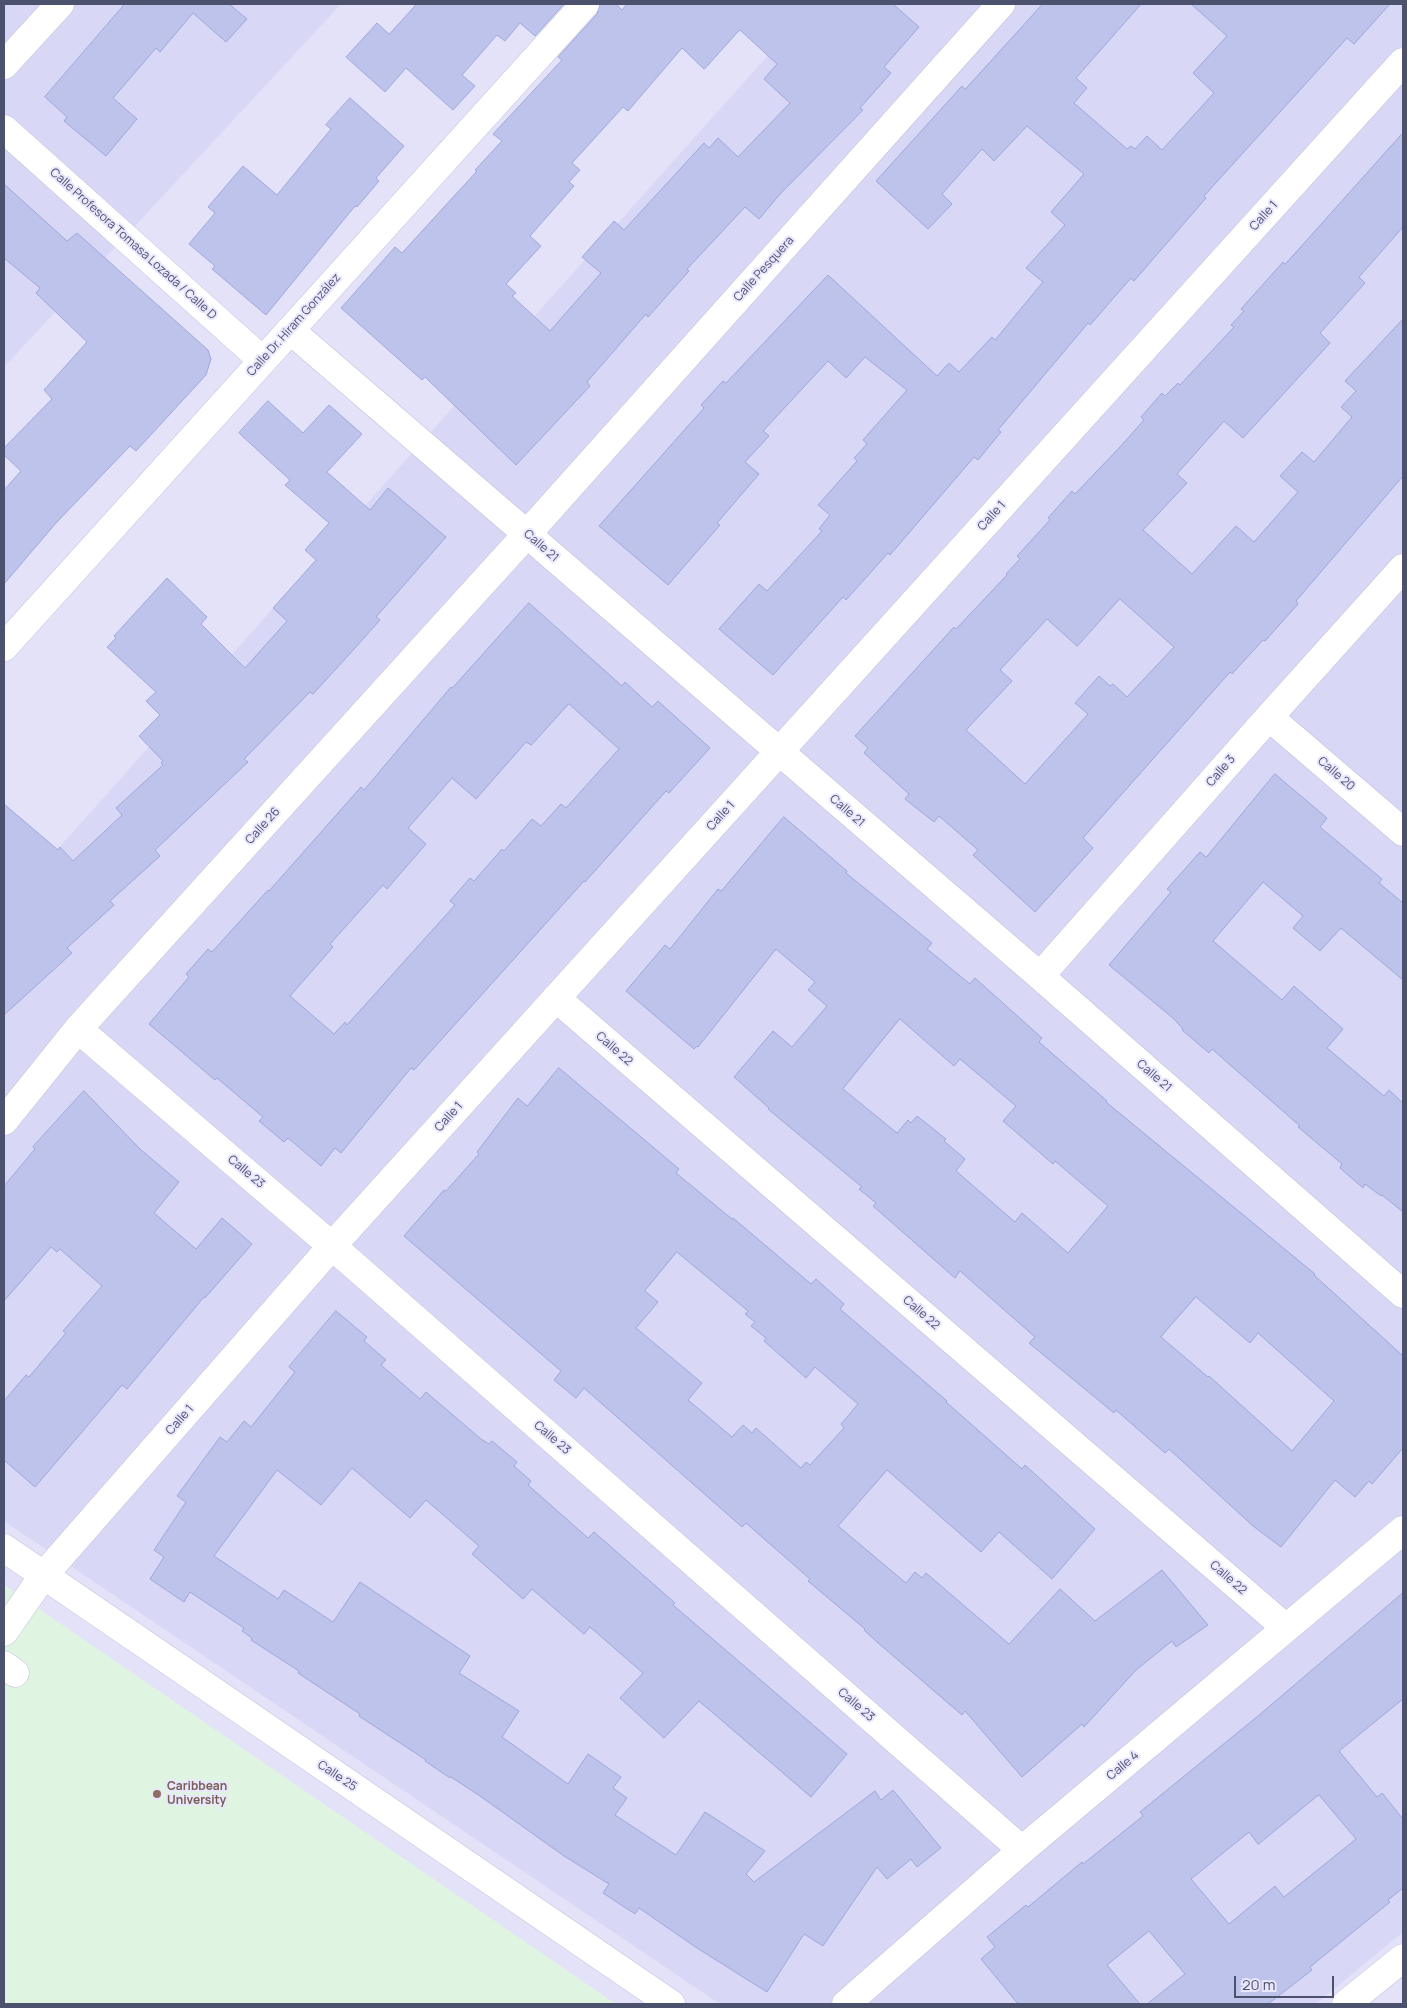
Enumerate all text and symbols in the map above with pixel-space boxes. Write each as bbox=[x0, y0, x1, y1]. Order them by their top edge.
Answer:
street label: Calle Profesora Tomasa Lozada / Calle D bbox=[47, 165, 219, 323]
street label: Calle 1 bbox=[1247, 198, 1281, 234]
street label: Calle Pesquera bbox=[731, 233, 797, 305]
street label: Calle Dr. Hiram González bbox=[244, 271, 344, 379]
street label: Calle 1 bbox=[975, 498, 1009, 534]
street label: Calle 21 bbox=[521, 527, 561, 565]
street label: Calle 3 bbox=[1203, 752, 1239, 790]
street label: Calle 20 bbox=[1315, 754, 1357, 794]
street label: Calle 21 bbox=[827, 792, 867, 830]
street label: Calle 1 bbox=[704, 798, 738, 834]
street label: Calle 26 bbox=[243, 805, 283, 847]
street label: Calle 22 bbox=[593, 1029, 635, 1069]
street label: Calle 21 bbox=[1134, 1057, 1174, 1095]
street label: Calle 1 bbox=[432, 1099, 466, 1135]
street label: Calle 23 bbox=[225, 1152, 267, 1192]
street label: Calle 22 bbox=[900, 1293, 942, 1333]
street label: Calle 1 bbox=[163, 1402, 197, 1438]
street label: Calle 23 bbox=[531, 1418, 573, 1458]
street label: Calle 22 bbox=[1207, 1558, 1249, 1598]
street label: Calle 23 bbox=[835, 1685, 877, 1725]
street label: Calle 4 bbox=[1104, 1748, 1142, 1784]
street label: Calle 25 bbox=[315, 1758, 359, 1794]
place label: Caribbean University bbox=[167, 1780, 227, 1808]
marker: Caribbean University bbox=[151, 1788, 163, 1800]
scale bar bbox=[1237, 1966, 1337, 1998]
text: 20 m bbox=[1242, 1974, 1275, 1995]

